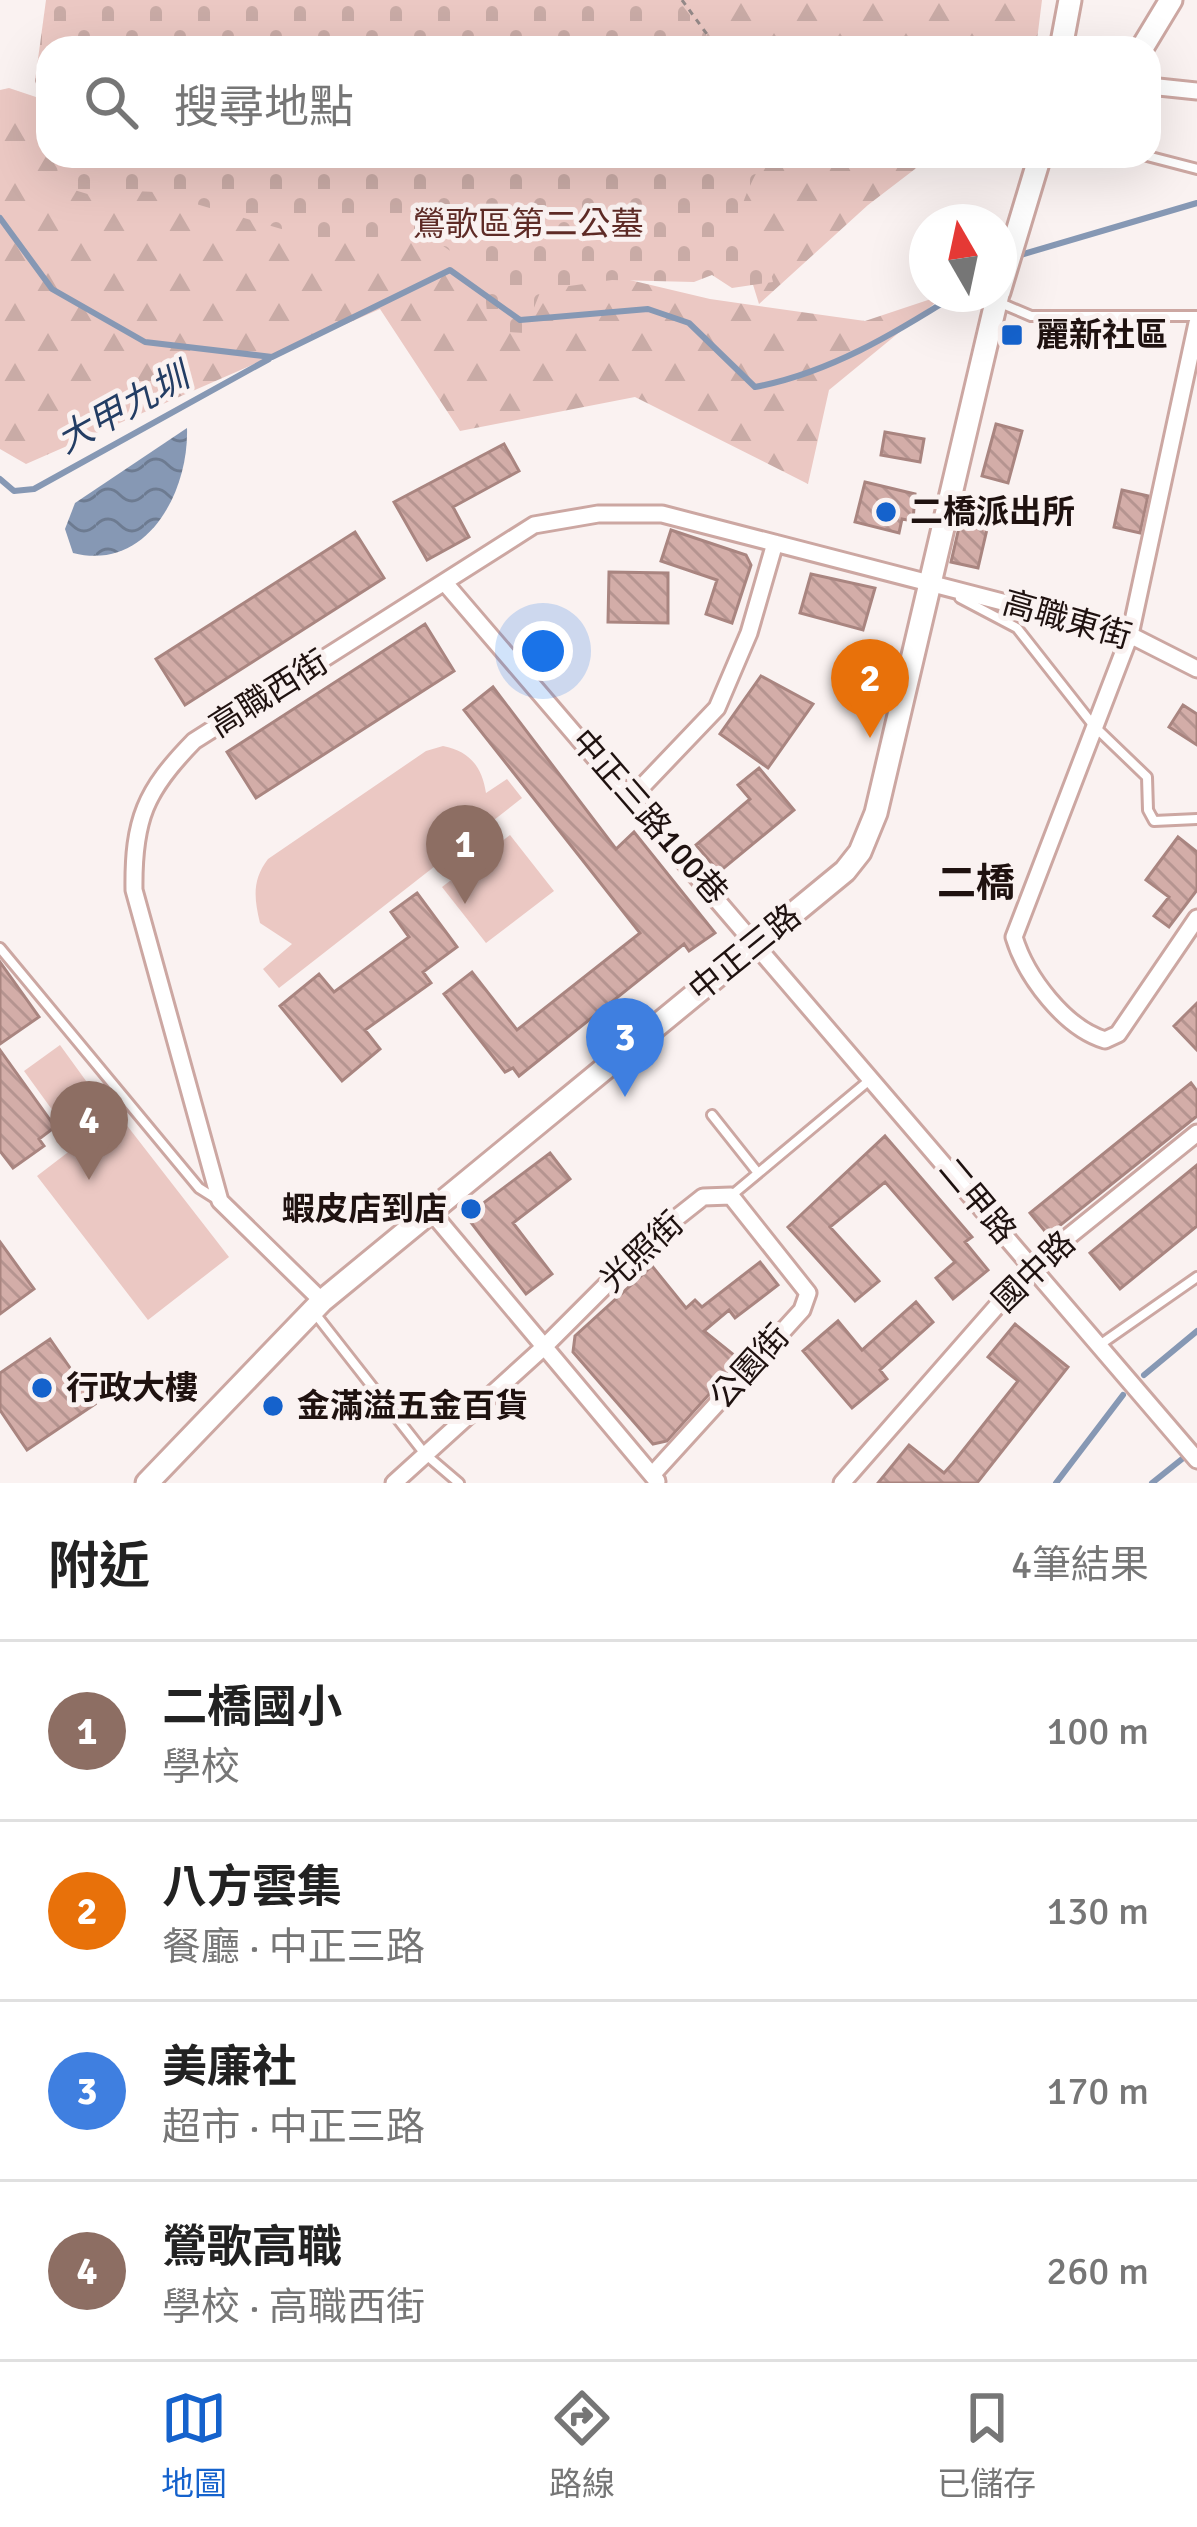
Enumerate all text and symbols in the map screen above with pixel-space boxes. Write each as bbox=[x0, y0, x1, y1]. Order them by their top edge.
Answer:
search box bbox=[36, 36, 1161, 168]
icon: search bbox=[78, 69, 144, 135]
text: 搜尋地點 bbox=[174, 80, 354, 135]
park label: 鶯歌區第二公墓 bbox=[413, 204, 644, 245]
north arrow bbox=[909, 204, 1017, 312]
place label: 麗新社區 bbox=[1036, 315, 1168, 356]
marker: 麗新社區 bbox=[999, 322, 1025, 348]
water label: 大甲九圳 bbox=[49, 352, 201, 464]
place label: 二橋派出所 bbox=[910, 492, 1075, 533]
marker: 二橋派出所 bbox=[873, 499, 899, 525]
street label: 高職東街 bbox=[998, 582, 1136, 658]
your location bbox=[513, 621, 573, 681]
pin: 2 bbox=[831, 639, 909, 738]
street label: 高職西街 bbox=[202, 642, 336, 746]
street label: 中正三路100巷 bbox=[562, 721, 736, 913]
pin: 1 bbox=[426, 805, 504, 904]
district label: 二橋 bbox=[937, 859, 1015, 907]
street label: 中正三路 bbox=[681, 896, 809, 1010]
pin: 3 bbox=[586, 998, 664, 1097]
pin: 4 bbox=[50, 1081, 128, 1180]
street label: 二甲路 bbox=[929, 1150, 1025, 1252]
place label: 蝦皮店到店 bbox=[282, 1189, 447, 1230]
marker: 蝦皮店到店 bbox=[458, 1196, 484, 1222]
street label: 光照街 bbox=[592, 1203, 692, 1301]
street label: 國中路 bbox=[984, 1223, 1084, 1321]
street label: 公園街 bbox=[702, 1316, 798, 1418]
place label: 行政大樓 bbox=[66, 1368, 198, 1409]
marker: 行政大樓 bbox=[29, 1375, 55, 1401]
place label: 金滿溢五金百貨 bbox=[297, 1386, 528, 1427]
marker: 金滿溢五金百貨 bbox=[260, 1393, 286, 1419]
text: 附近 bbox=[48, 1535, 150, 1598]
text: 4筆結果 bbox=[1011, 1541, 1149, 1589]
text: 二橋國小 bbox=[162, 1680, 342, 1735]
text: 1 bbox=[76, 1707, 98, 1755]
text: 100 m bbox=[1046, 1707, 1149, 1755]
text: 學校 bbox=[162, 1743, 240, 1791]
text: 八方雲集 bbox=[162, 1860, 342, 1915]
text: 2 bbox=[76, 1887, 98, 1935]
text: 130 m bbox=[1046, 1887, 1149, 1935]
text: 餐廳 · 中正三路 bbox=[162, 1923, 425, 1971]
text: 美廉社 bbox=[162, 2040, 297, 2095]
text: 3 bbox=[76, 2067, 98, 2115]
text: 170 m bbox=[1046, 2067, 1149, 2115]
text: 超市 · 中正三路 bbox=[162, 2103, 425, 2151]
text: 鶯歌高職 bbox=[162, 2220, 342, 2275]
text: 4 bbox=[76, 2247, 98, 2295]
text: 260 m bbox=[1046, 2247, 1149, 2295]
text: 學校 · 高職西街 bbox=[162, 2283, 425, 2331]
tab: 地圖 bbox=[161, 2385, 227, 2505]
tab: 路線 bbox=[549, 2385, 615, 2505]
tab: 已儲存 bbox=[937, 2385, 1036, 2505]

